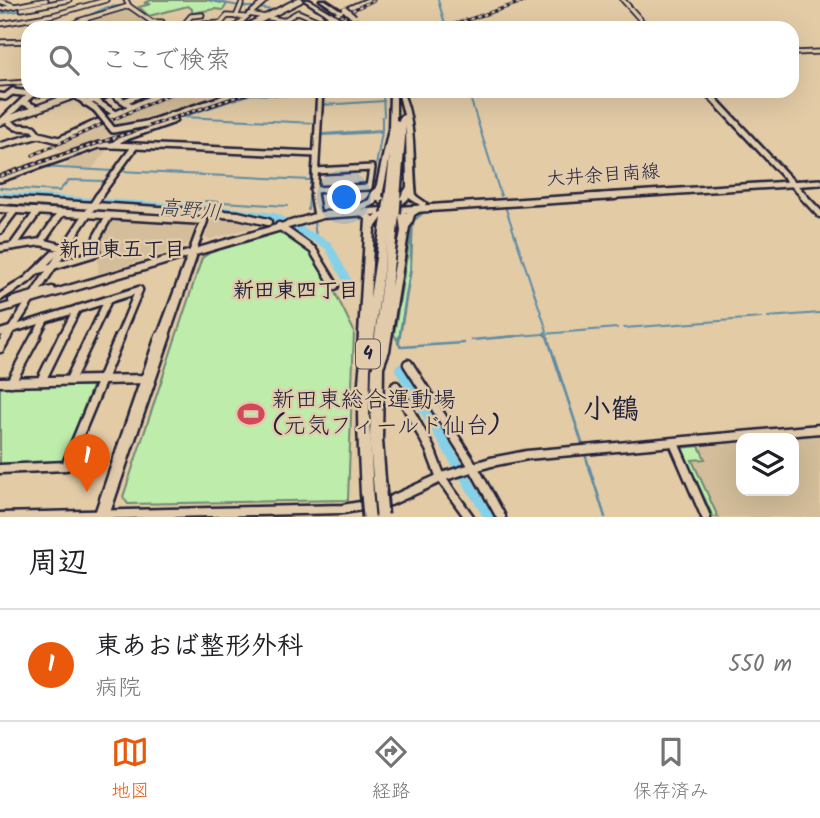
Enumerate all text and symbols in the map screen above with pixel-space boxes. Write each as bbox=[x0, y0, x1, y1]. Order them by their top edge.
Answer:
search box bbox=[21, 21, 799, 98]
text: ここで検索 bbox=[101, 40, 231, 82]
icon: search bbox=[45, 41, 83, 79]
street label: 大井余目南線 bbox=[545, 157, 661, 195]
your location bbox=[327, 180, 361, 214]
water label: 高野川 bbox=[157, 192, 223, 230]
district label: 新田東五丁目 bbox=[59, 234, 185, 267]
district label: 新田東四丁目 bbox=[233, 275, 359, 308]
road number: 4 bbox=[356, 340, 380, 368]
place label: 新田東総合運動場 (元気フィールド仙台) bbox=[272, 383, 500, 445]
district label: 小鶴 bbox=[583, 388, 639, 433]
sports icon: 新田東総合運動場 (元気フィールド仙台) bbox=[236, 399, 266, 429]
map controls bbox=[736, 433, 799, 496]
button: layers bbox=[736, 433, 799, 496]
pin: 1 bbox=[64, 434, 110, 492]
text: 周辺 bbox=[28, 540, 88, 588]
text: 東あおば整形外科 bbox=[95, 626, 303, 668]
text: 1 bbox=[48, 647, 54, 683]
text: 550 m bbox=[728, 647, 792, 683]
text: 病院 bbox=[95, 671, 141, 707]
tab: 地図 bbox=[111, 733, 149, 807]
tab: 経路 bbox=[372, 733, 410, 807]
tab: 保存済み bbox=[633, 733, 709, 807]

